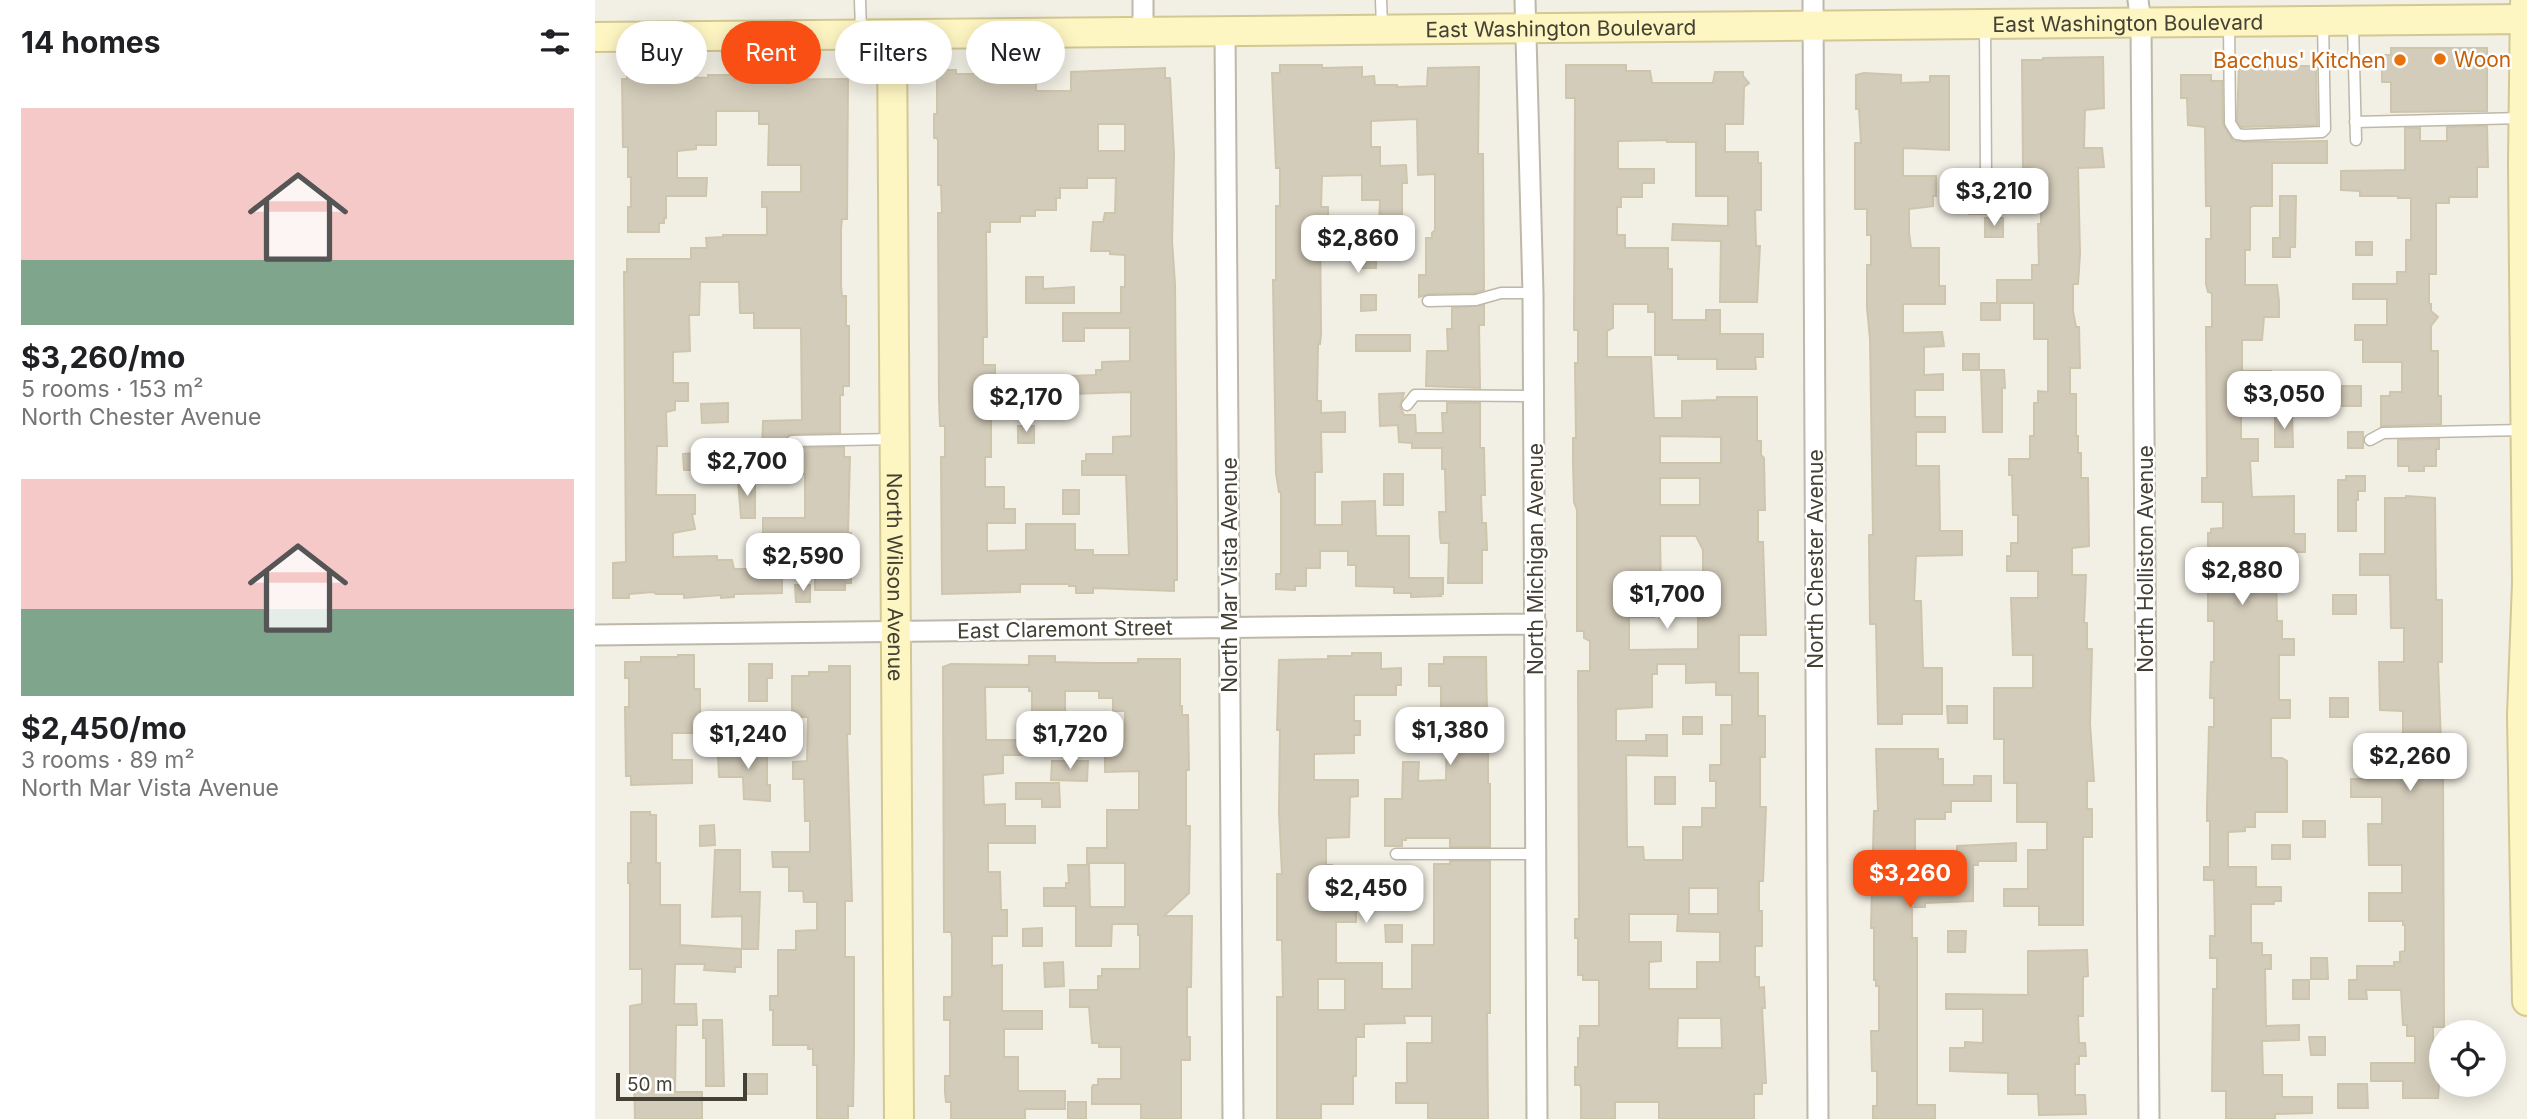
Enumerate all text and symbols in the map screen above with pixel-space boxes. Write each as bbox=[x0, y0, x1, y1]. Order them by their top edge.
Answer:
street label: East Washington Boulevard bbox=[1992, 9, 2263, 36]
street label: East Washington Boulevard bbox=[1425, 14, 1697, 42]
chip: Buy bbox=[616, 21, 707, 84]
chip: Rent bbox=[721, 21, 821, 84]
chip: Filters bbox=[835, 21, 952, 84]
chip: New bbox=[966, 21, 1065, 84]
icon: filters bbox=[536, 23, 574, 61]
text: 14 homes bbox=[21, 24, 160, 60]
place label: Woon bbox=[2454, 47, 2511, 72]
place label: Bacchus' Kitchen bbox=[2213, 48, 2386, 73]
marker: Woon bbox=[2432, 51, 2448, 67]
marker: Bacchus' Kitchen bbox=[2392, 52, 2408, 68]
icon: home bbox=[235, 154, 361, 280]
pin: $3,210 bbox=[1937, 168, 2051, 228]
text: $3,210 bbox=[1955, 177, 2033, 205]
pin: $2,860 bbox=[1301, 216, 1415, 275]
text: $2,860 bbox=[1317, 224, 1399, 252]
text: $3,260/mo bbox=[21, 339, 185, 375]
pin: $3,050 bbox=[2227, 372, 2341, 431]
pin: $2,170 bbox=[969, 374, 1083, 434]
text: 5 rooms · 153 m² bbox=[21, 375, 203, 403]
text: $3,050 bbox=[2243, 380, 2325, 408]
text: $2,170 bbox=[989, 383, 1063, 411]
text: North Chester Avenue bbox=[21, 403, 261, 431]
pin: $2,700 bbox=[690, 438, 804, 498]
street label: North Michigan Avenue bbox=[1523, 443, 1548, 675]
street label: North Holliston Avenue bbox=[2133, 445, 2158, 673]
text: $2,700 bbox=[707, 447, 787, 475]
street label: North Chester Avenue bbox=[1803, 449, 1828, 669]
street label: North Mar Vista Avenue bbox=[1217, 457, 1242, 693]
street label: North Wilson Avenue bbox=[882, 473, 909, 681]
icon: home bbox=[235, 525, 361, 651]
pin: $2,590 bbox=[746, 534, 860, 593]
text: $2,590 bbox=[762, 542, 844, 570]
pin: $2,880 bbox=[2185, 548, 2299, 607]
text: $2,880 bbox=[2201, 556, 2283, 584]
pin: $1,700 bbox=[1610, 572, 1724, 631]
text: $1,700 bbox=[1629, 580, 1705, 608]
street label: East Claremont Street bbox=[957, 615, 1173, 643]
pin: $1,380 bbox=[1393, 708, 1507, 767]
text: $2,450/mo bbox=[21, 710, 187, 746]
pin: $1,240 bbox=[691, 712, 805, 771]
pin: $1,720 bbox=[1013, 712, 1127, 771]
text: $1,380 bbox=[1411, 716, 1489, 744]
text: $1,240 bbox=[709, 720, 787, 748]
text: $1,720 bbox=[1032, 720, 1108, 748]
pin: $2,260 bbox=[2353, 734, 2467, 793]
text: $2,260 bbox=[2369, 742, 2451, 770]
text: 3 rooms · 89 m² bbox=[21, 746, 195, 774]
text: North Mar Vista Avenue bbox=[21, 774, 279, 802]
pin: $3,260 bbox=[1853, 850, 1967, 910]
text: $3,260 bbox=[1869, 859, 1951, 887]
pin: $2,450 bbox=[1309, 866, 1423, 925]
text: $2,450 bbox=[1325, 874, 1408, 902]
map controls bbox=[2429, 1020, 2506, 1097]
button: locate bbox=[2429, 1020, 2506, 1097]
scale bar bbox=[616, 1070, 747, 1102]
text: 50 m bbox=[627, 1073, 673, 1096]

